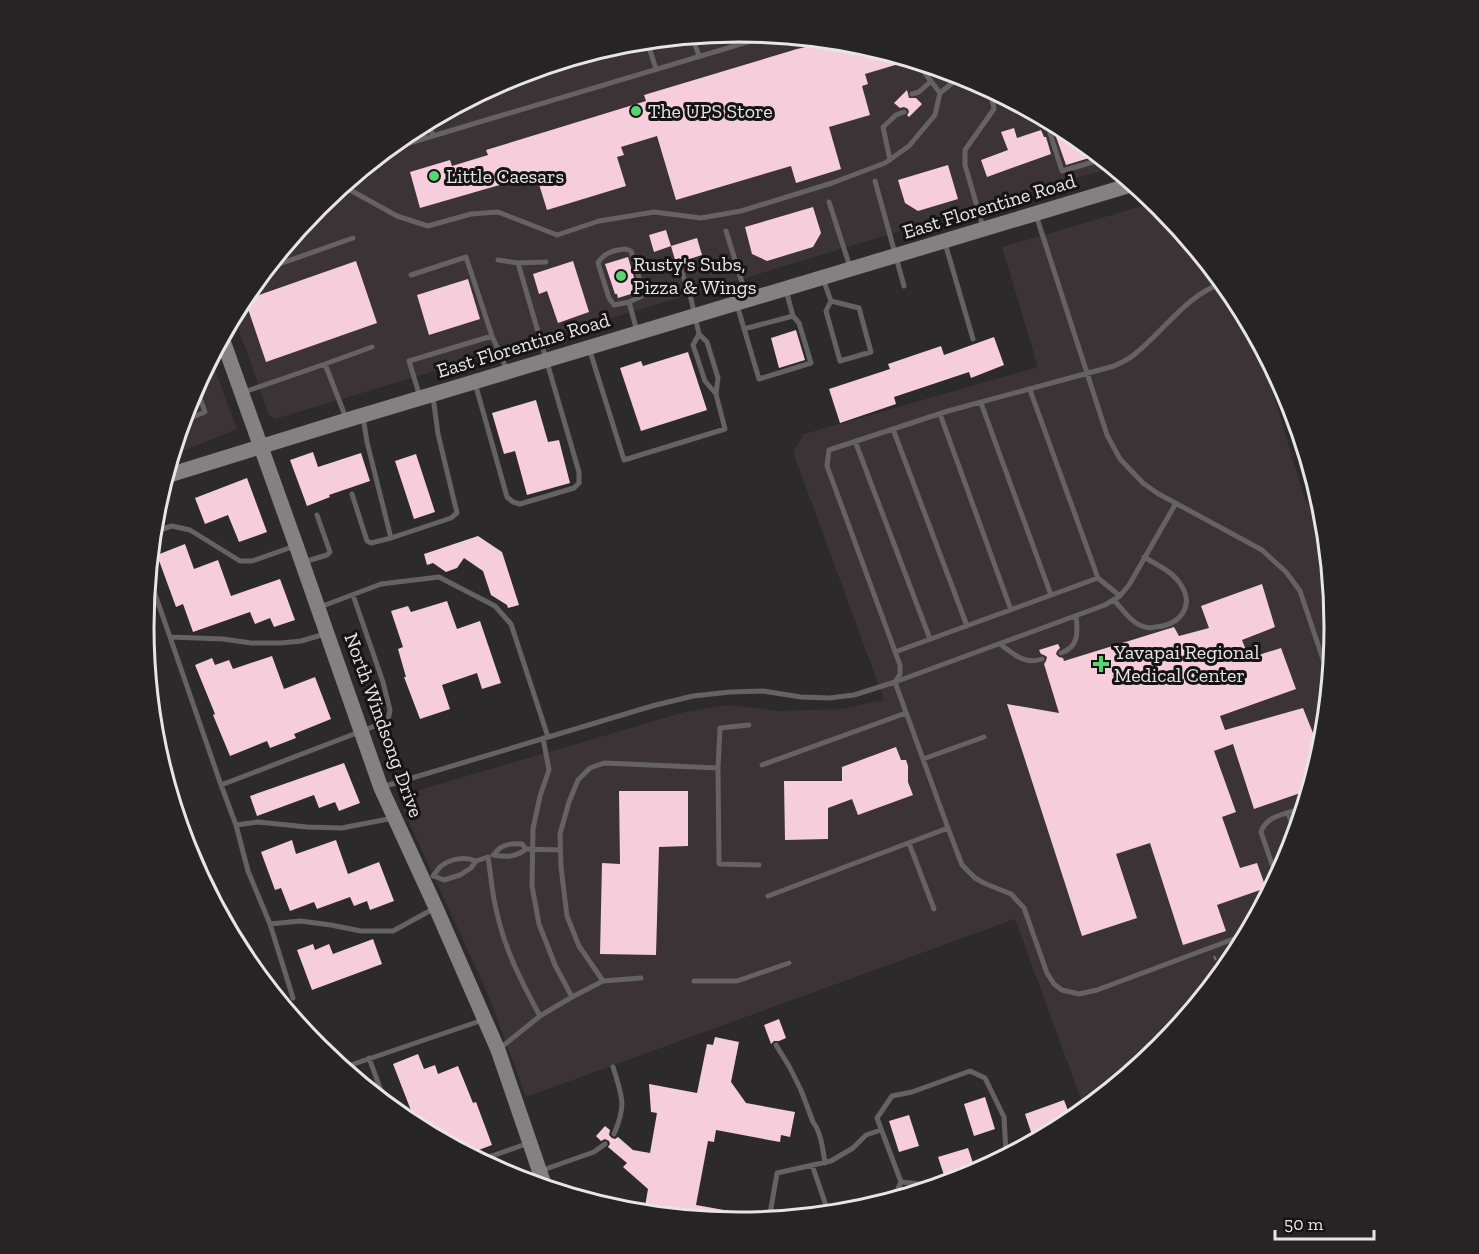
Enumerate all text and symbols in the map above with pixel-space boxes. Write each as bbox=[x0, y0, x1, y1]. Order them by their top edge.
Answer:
place label: The UPS Store bbox=[648, 99, 773, 123]
marker: The UPS Store bbox=[629, 104, 643, 118]
place label: Little Caesars bbox=[446, 164, 564, 188]
street label: East Florentine Road bbox=[900, 168, 1078, 244]
marker: Little Caesars bbox=[427, 169, 441, 183]
place label: Rusty's Subs, Pizza & Wings bbox=[633, 252, 756, 299]
marker: Rusty's Subs, Pizza & Wings bbox=[614, 269, 628, 283]
street label: East Florentine Road bbox=[434, 307, 612, 383]
street label: North Windsong Drive bbox=[339, 629, 429, 821]
place label: Yavapai Regional Medical Center bbox=[1113, 640, 1260, 687]
marker: Yavapai Regional Medical Center bbox=[1092, 655, 1110, 673]
scale bar bbox=[1275, 1203, 1374, 1241]
text: 50 m bbox=[1284, 1213, 1324, 1235]

